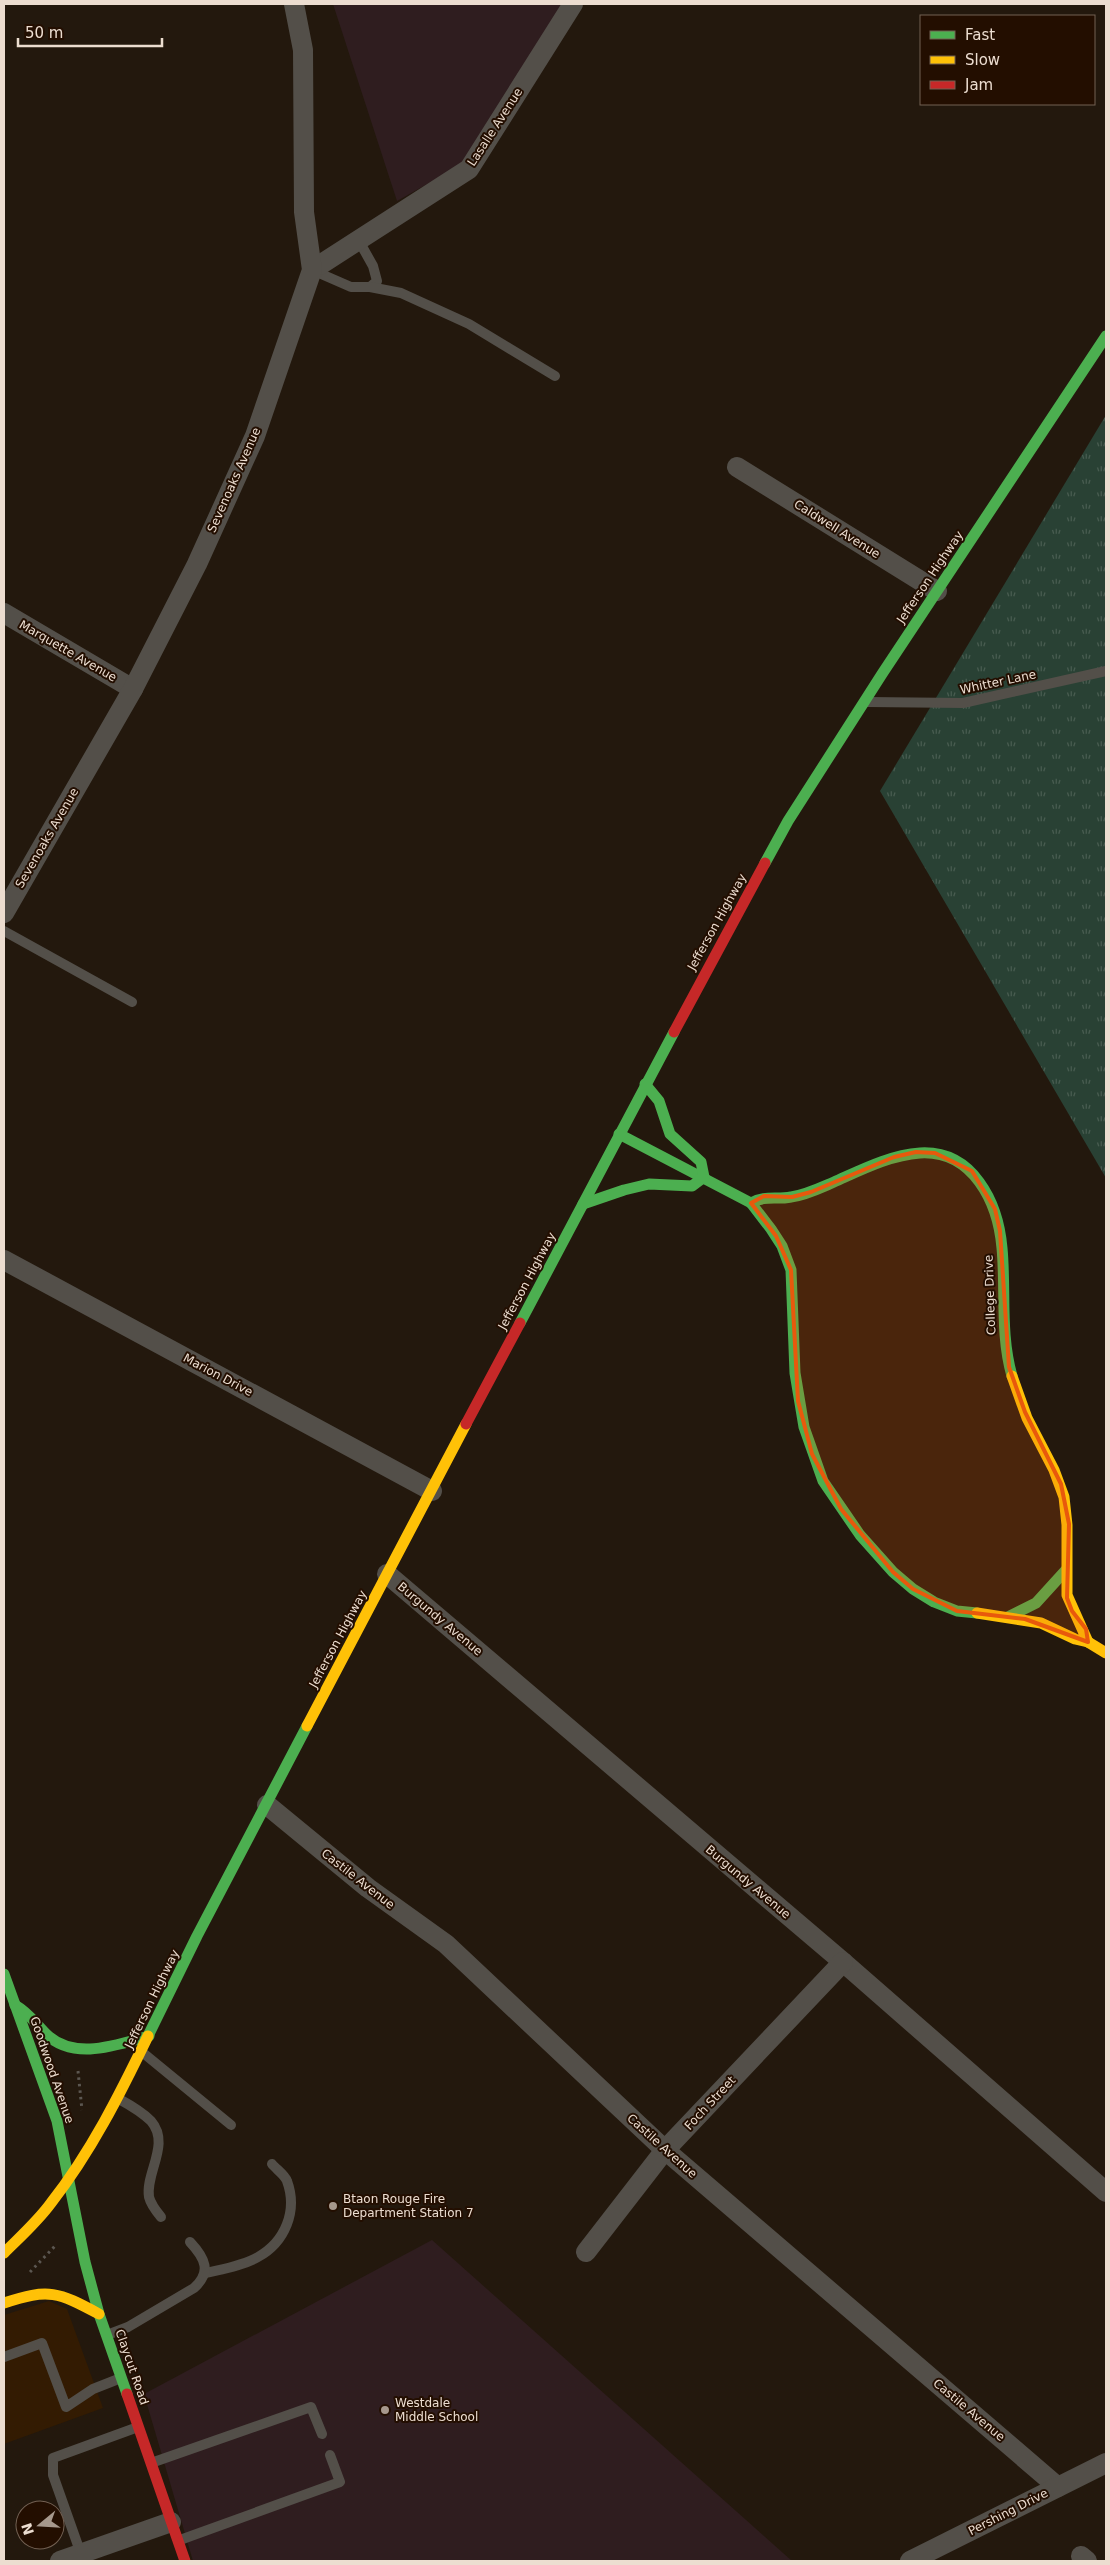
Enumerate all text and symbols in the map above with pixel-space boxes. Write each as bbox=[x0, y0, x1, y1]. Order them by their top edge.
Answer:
scale bar bbox=[18, 15, 161, 47]
legend bbox=[920, 15, 1095, 105]
text: 50 m bbox=[25, 24, 63, 42]
text: Fast bbox=[965, 26, 995, 44]
text: Slow bbox=[965, 51, 1000, 69]
text: Jam bbox=[964, 76, 993, 94]
street label: Lasalle Avenue bbox=[465, 85, 525, 169]
street label: Sevenoaks Avenue bbox=[205, 425, 263, 535]
street label: Caldwell Avenue bbox=[791, 497, 883, 561]
street label: Jefferson Highway bbox=[893, 528, 966, 627]
street label: Marquette Avenue bbox=[17, 617, 119, 685]
street label: Whitter Lane bbox=[959, 667, 1037, 697]
street label: Sevenoaks Avenue bbox=[13, 785, 81, 891]
street label: Jefferson Highway bbox=[684, 871, 749, 974]
street label: Jefferson Highway bbox=[495, 1230, 559, 1333]
street label: College Drive bbox=[982, 1254, 998, 1336]
street label: Marion Drive bbox=[181, 1351, 255, 1399]
street label: Burgundy Avenue bbox=[395, 1579, 485, 1659]
street label: Jefferson Highway bbox=[306, 1588, 370, 1691]
street label: Burgundy Avenue bbox=[703, 1842, 793, 1922]
street label: Castile Avenue bbox=[319, 1846, 397, 1912]
street label: Jefferson Highway bbox=[122, 1947, 182, 2052]
street label: Goodwood Avenue bbox=[27, 2015, 77, 2125]
street label: Foch Street bbox=[682, 2073, 739, 2133]
street label: Castile Avenue bbox=[624, 2111, 700, 2181]
place label: Btaon Rouge Fire Department Station 7 bbox=[343, 2192, 474, 2220]
marker: Btaon Rouge Fire Department Station 7 bbox=[327, 2200, 339, 2212]
street label: Claycut Road bbox=[113, 2327, 151, 2407]
street label: Castile Avenue bbox=[930, 2376, 1008, 2444]
place label: Westdale Middle School bbox=[395, 2396, 478, 2424]
marker: Westdale Middle School bbox=[379, 2404, 391, 2416]
street label: Pershing Drive bbox=[966, 2486, 1050, 2538]
north arrow bbox=[15, 2500, 65, 2550]
text: N bbox=[18, 2521, 37, 2537]

